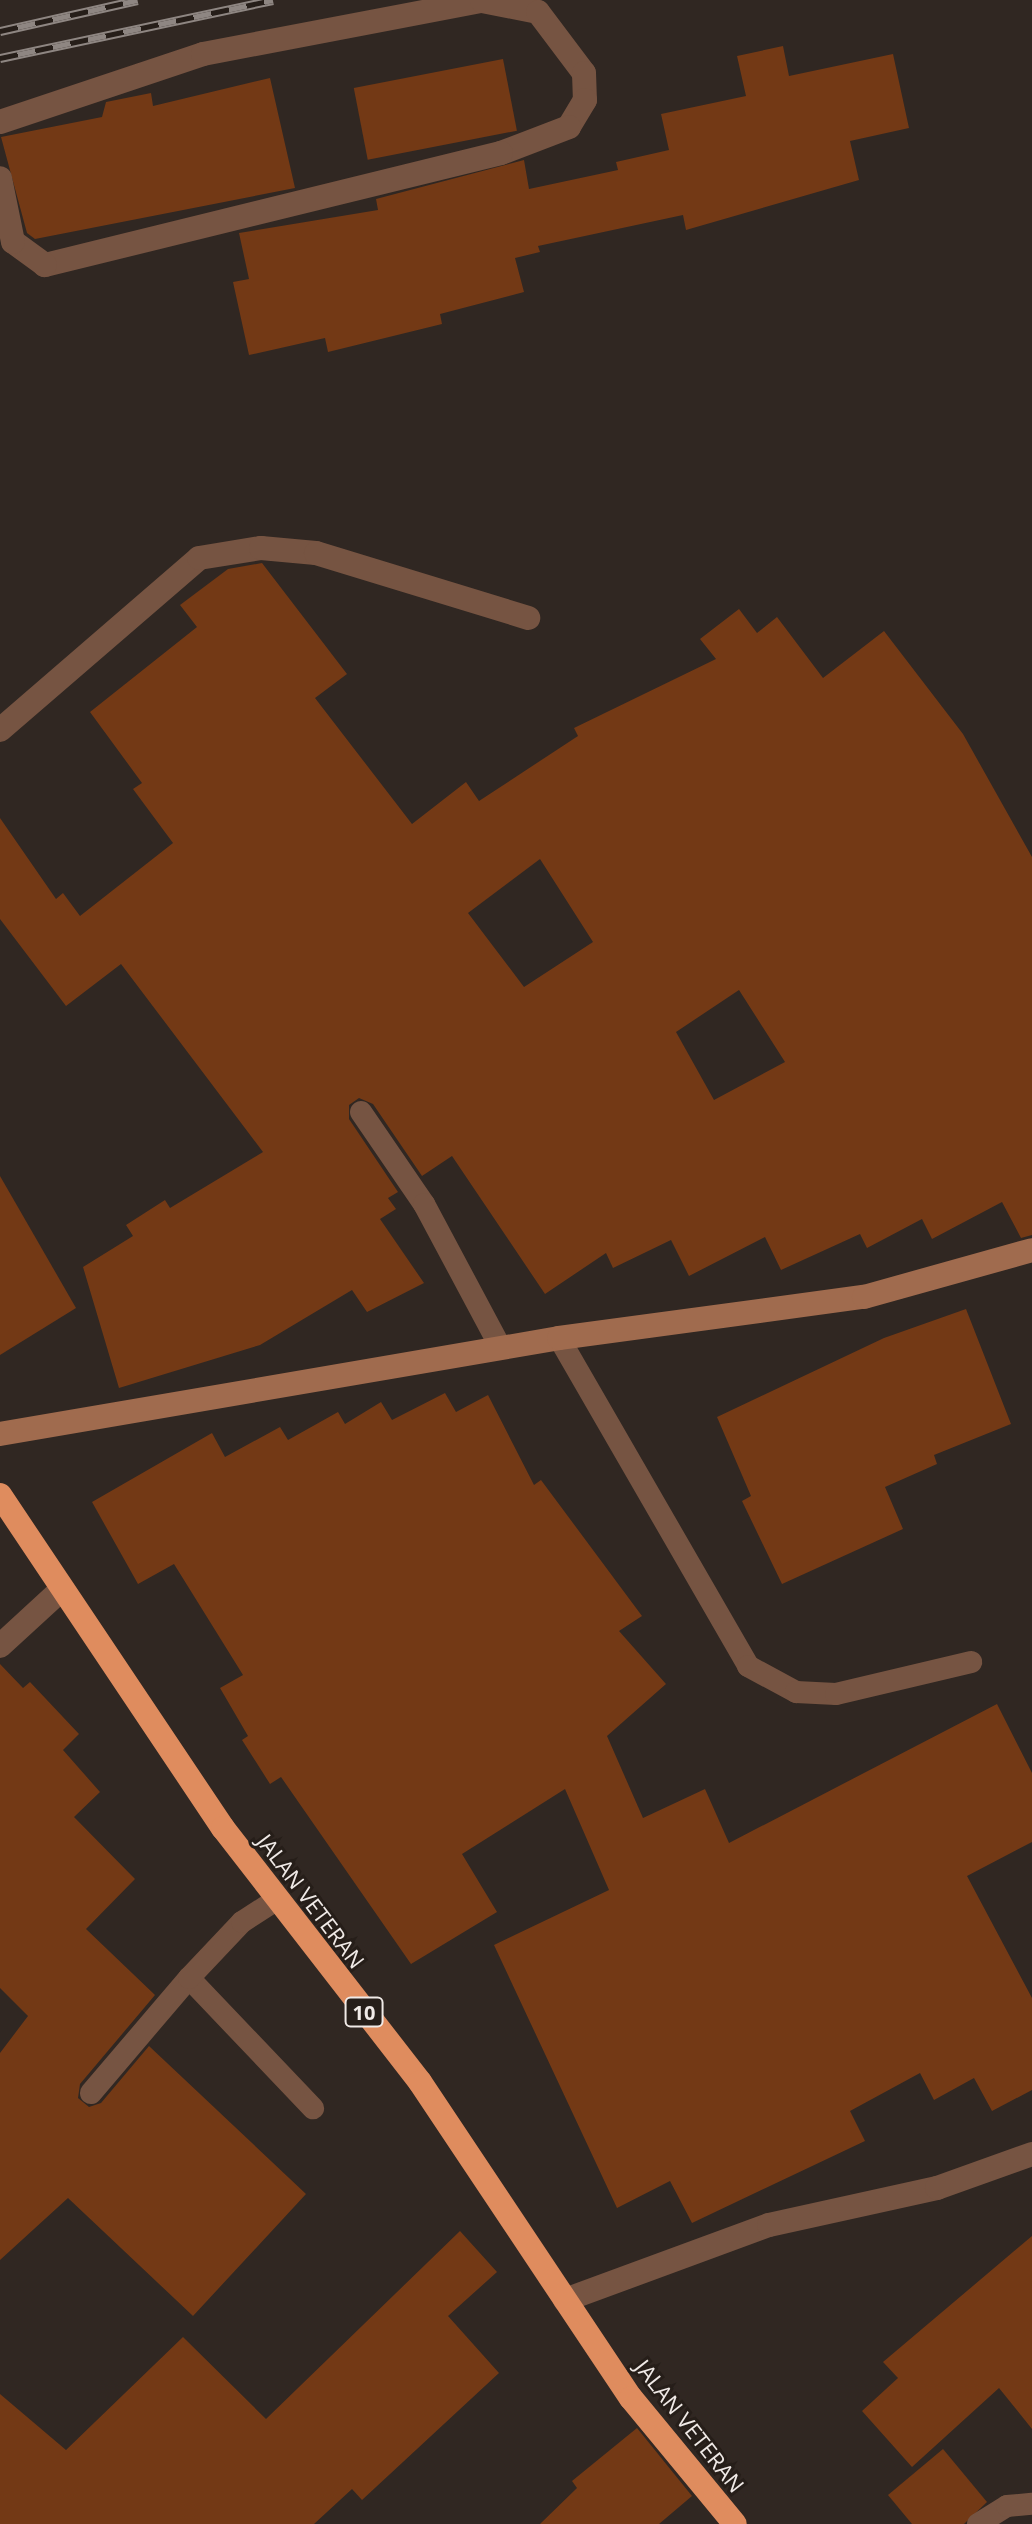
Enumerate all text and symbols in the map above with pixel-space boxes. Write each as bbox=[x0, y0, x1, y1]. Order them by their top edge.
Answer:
street label: JALAN VETERAN bbox=[252, 1829, 370, 1973]
road number: 10 bbox=[344, 1996, 384, 2028]
street label: JALAN VETERAN bbox=[630, 2354, 750, 2498]

